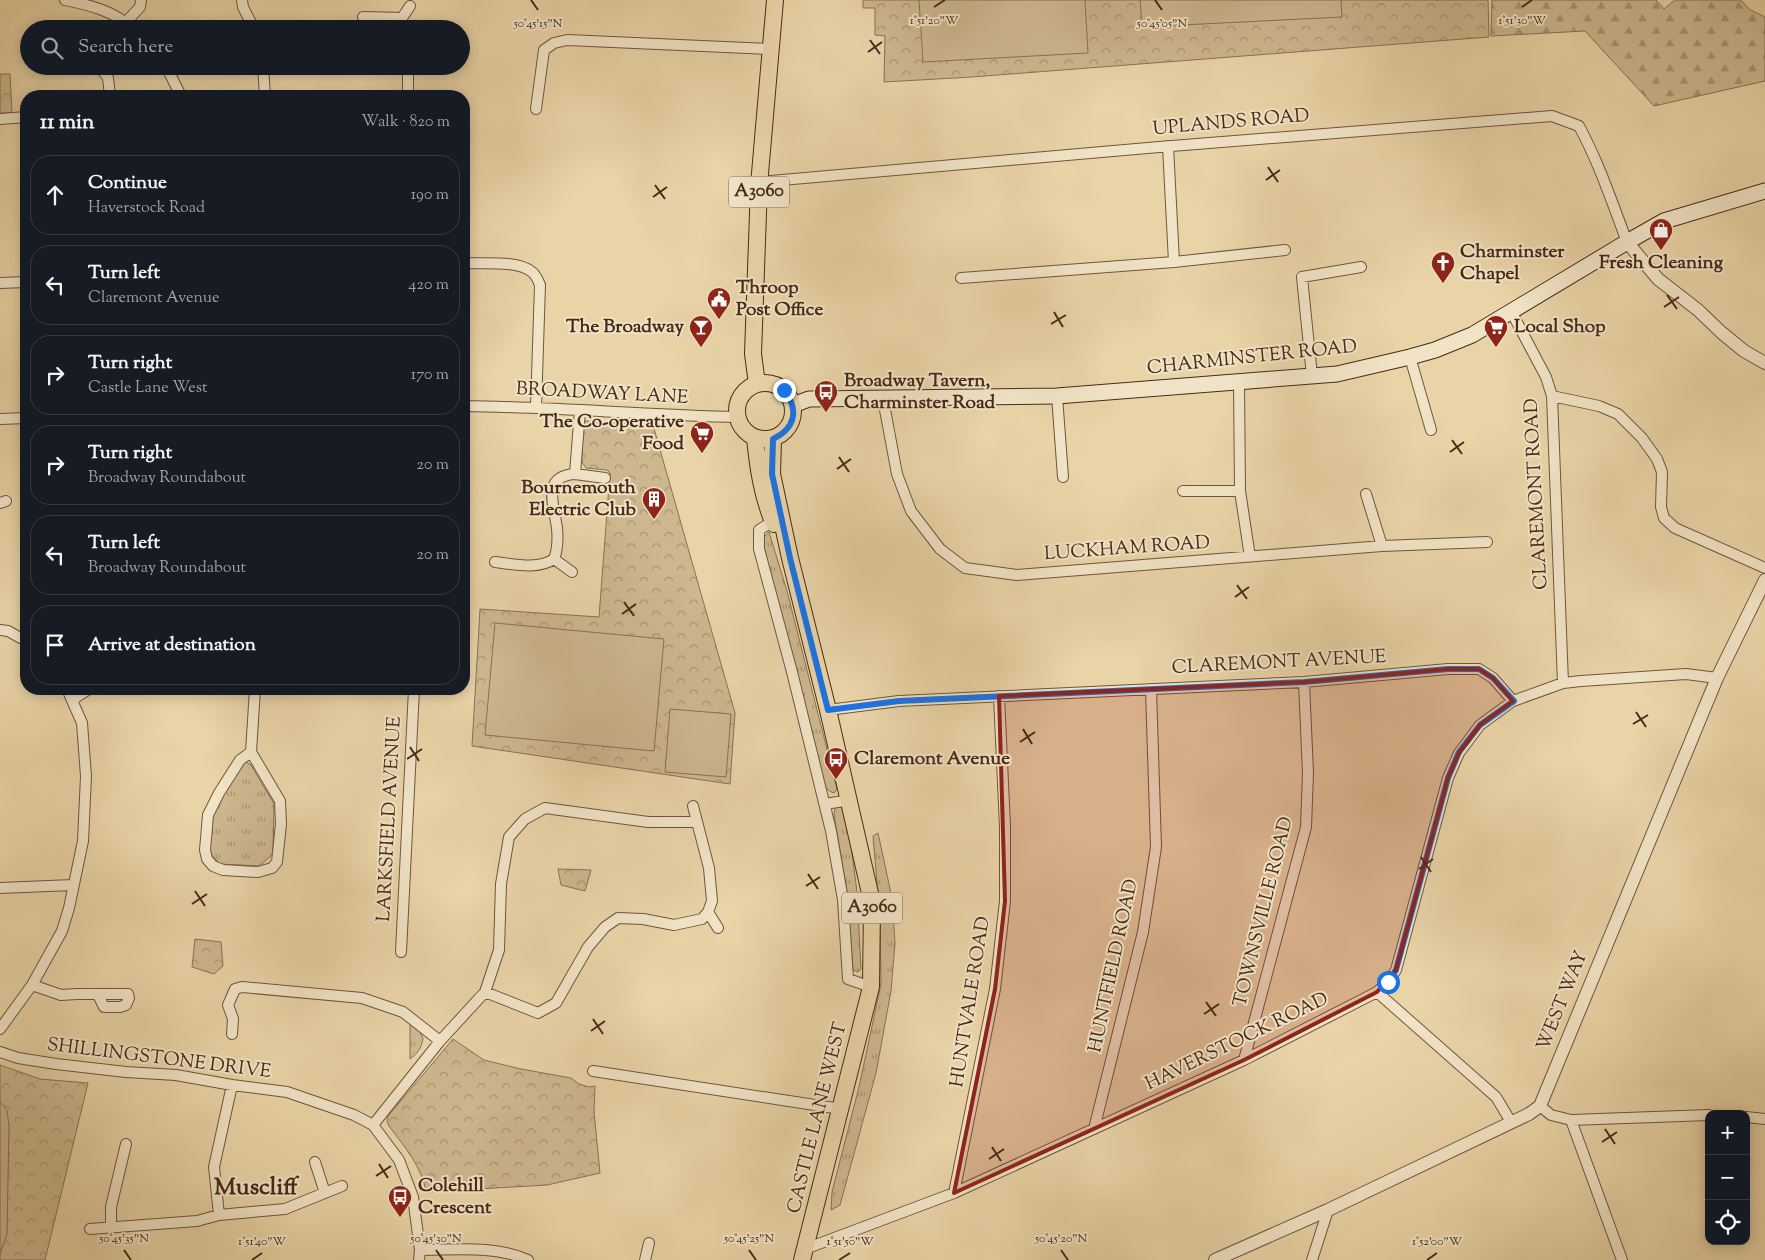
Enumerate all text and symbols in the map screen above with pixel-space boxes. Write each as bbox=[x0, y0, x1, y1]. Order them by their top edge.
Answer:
text: 1°51'20"W bbox=[910, 12, 959, 30]
text: 1°51'30"W bbox=[1498, 12, 1547, 30]
text: 50°45'15"N bbox=[513, 15, 563, 33]
text: 50°45'05"N bbox=[1136, 15, 1188, 33]
search box bbox=[20, 20, 470, 75]
icon: search bbox=[38, 34, 66, 62]
text: Search here bbox=[78, 34, 173, 61]
street label: UPLANDS ROAD bbox=[1151, 103, 1311, 143]
text: 11 min bbox=[40, 108, 95, 138]
text: Walk · 820 m bbox=[361, 111, 450, 134]
text: Continue bbox=[88, 170, 167, 197]
road number: A3060 bbox=[729, 176, 789, 208]
icon: ahead bbox=[41, 181, 69, 209]
text: 190 m bbox=[411, 184, 449, 207]
text: Haverstock Road bbox=[88, 197, 205, 220]
shop icon: Fresh Cleaning bbox=[1648, 217, 1674, 251]
place label: Charminster Chapel bbox=[1460, 239, 1565, 288]
church icon: Charminster Chapel bbox=[1430, 250, 1456, 284]
place label: Fresh Cleaning bbox=[1599, 250, 1724, 277]
text: Turn left bbox=[88, 260, 160, 287]
icon: left bbox=[41, 271, 69, 299]
text: 420 m bbox=[408, 274, 449, 297]
place label: Throop Post Office bbox=[736, 275, 823, 324]
public building icon: Throop Post Office bbox=[706, 286, 732, 320]
text: Claremont Avenue bbox=[88, 287, 219, 310]
place label: The Broadway bbox=[566, 314, 685, 341]
bar icon: The Broadway bbox=[688, 314, 714, 348]
supermarket icon: Local Shop bbox=[1483, 314, 1509, 348]
place label: Local Shop bbox=[1514, 314, 1606, 341]
street label: CHARMINSTER ROAD bbox=[1146, 334, 1358, 382]
text: Turn right bbox=[88, 350, 172, 377]
icon: right bbox=[41, 361, 69, 389]
text: 170 m bbox=[411, 364, 449, 387]
place label: Broadway Tavern, Charminster Road bbox=[844, 368, 995, 417]
street label: BROADWAY LANE bbox=[515, 376, 689, 412]
text: Castle Lane West bbox=[88, 377, 208, 400]
route end bbox=[773, 379, 796, 402]
bus stop icon: Broadway Tavern, Charminster Road bbox=[813, 379, 839, 413]
street label: CLAREMONT ROAD bbox=[1518, 398, 1556, 590]
place label: The Co-operative Food bbox=[540, 409, 684, 458]
supermarket icon: The Co-operative Food bbox=[689, 420, 715, 454]
text: Turn right bbox=[88, 440, 172, 467]
icon: right bbox=[41, 451, 69, 479]
text: 20 m bbox=[416, 454, 449, 477]
text: Broadway Roundabout bbox=[88, 467, 246, 490]
place label: Bournemouth Electric Club bbox=[521, 475, 637, 524]
building icon: Bournemouth Electric Club bbox=[641, 486, 667, 520]
text: Turn left bbox=[88, 530, 160, 557]
street label: LUCKHAM ROAD bbox=[1043, 530, 1211, 568]
icon: left bbox=[41, 541, 69, 569]
text: 20 m bbox=[416, 544, 449, 567]
text: Broadway Roundabout bbox=[88, 557, 246, 580]
icon: arrive bbox=[41, 631, 69, 659]
text: Arrive at destination bbox=[88, 632, 256, 659]
street label: CLAREMONT AVENUE bbox=[1171, 644, 1387, 682]
street label: LARKSFIELD AVENUE bbox=[371, 715, 409, 922]
bus stop icon: Claremont Avenue bbox=[823, 746, 849, 780]
place label: Claremont Avenue bbox=[854, 746, 1010, 773]
street label: TOWNSVILLE ROAD bbox=[1227, 814, 1301, 1010]
street label: HUNTFIELD ROAD bbox=[1082, 877, 1146, 1055]
road number: A3060 bbox=[842, 892, 902, 924]
street label: HUNTVALE ROAD bbox=[944, 914, 998, 1090]
street label: WEST WAY bbox=[1531, 946, 1596, 1055]
route start bbox=[1377, 971, 1400, 994]
street label: HAVERSTOCK ROAD bbox=[1141, 986, 1333, 1098]
street label: CASTLE LANE WEST bbox=[781, 1020, 855, 1216]
street label: SHILLINGSTONE DRIVE bbox=[45, 1032, 273, 1086]
map controls bbox=[1705, 1110, 1750, 1245]
button: + bbox=[1705, 1110, 1750, 1155]
button: − bbox=[1705, 1155, 1750, 1200]
district label: Muscliff bbox=[214, 1171, 299, 1205]
place label: Colehill Crescent bbox=[418, 1173, 492, 1222]
bus stop icon: Colehill Crescent bbox=[387, 1184, 413, 1218]
button: locate bbox=[1705, 1200, 1750, 1245]
text: 50°45'35"N bbox=[98, 1230, 149, 1248]
text: 50°45'30"N bbox=[409, 1230, 462, 1248]
text: 50°45'25"N bbox=[723, 1230, 774, 1248]
text: 50°45'20"N bbox=[1034, 1230, 1087, 1248]
text: 1°51'40"W bbox=[238, 1233, 287, 1251]
text: 1°51'50"W bbox=[826, 1233, 874, 1251]
text: 1°52'00"W bbox=[1412, 1233, 1463, 1251]

